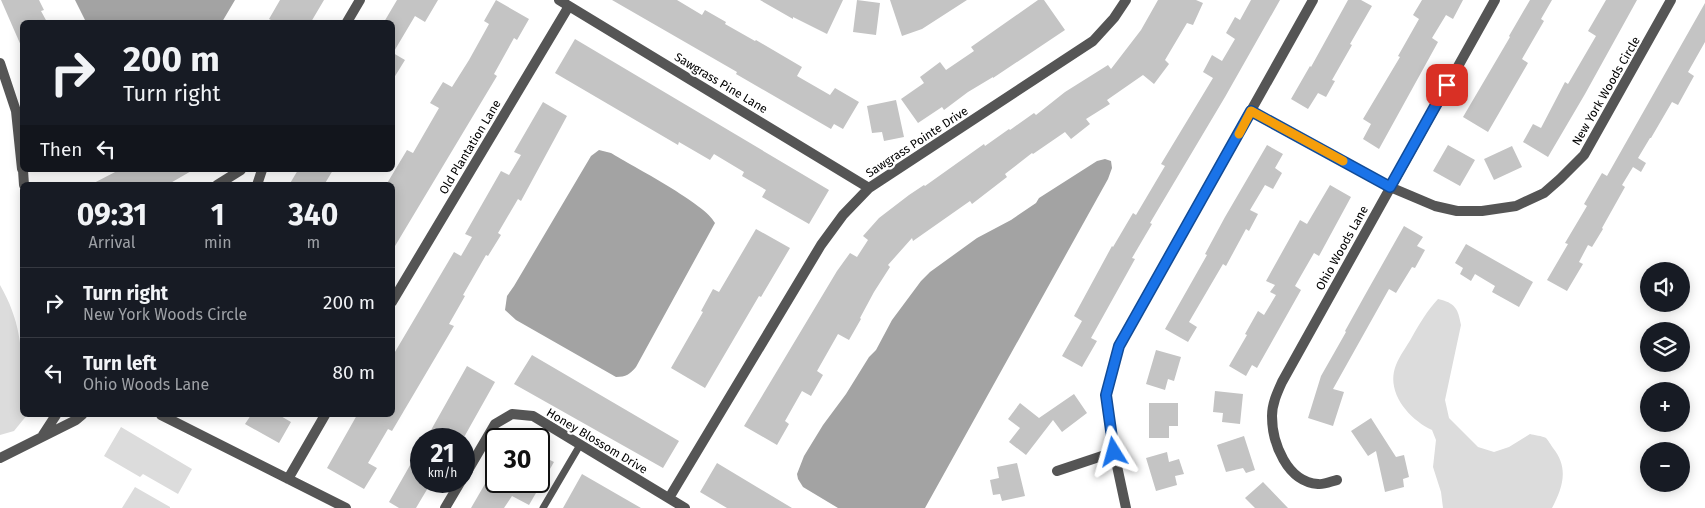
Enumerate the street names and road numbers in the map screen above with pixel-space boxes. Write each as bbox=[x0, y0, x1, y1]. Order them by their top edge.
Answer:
street label: New York Woods Circle bbox=[1569, 34, 1643, 148]
street label: Sawgrass Pine Lane bbox=[672, 50, 770, 116]
street label: Old Plantation Lane bbox=[436, 97, 504, 197]
street label: Sawgrass Pointe Drive bbox=[863, 104, 971, 180]
street label: Ohio Woods Lane bbox=[1313, 203, 1371, 293]
street label: Honey Blossom Drive bbox=[544, 405, 650, 477]

